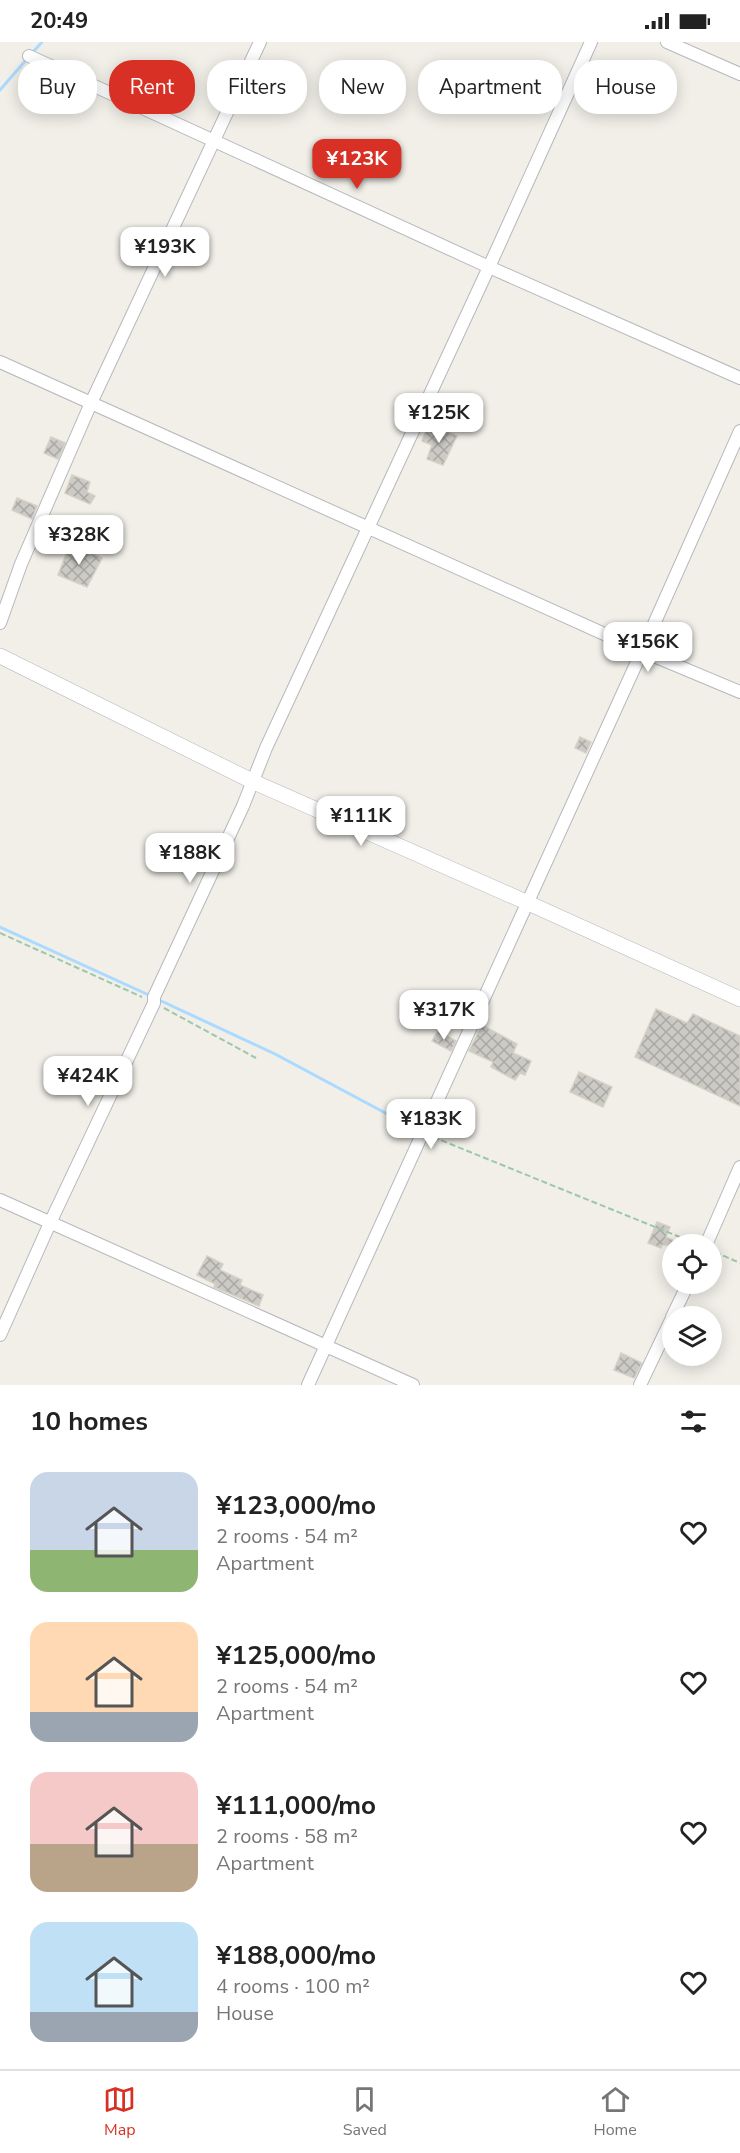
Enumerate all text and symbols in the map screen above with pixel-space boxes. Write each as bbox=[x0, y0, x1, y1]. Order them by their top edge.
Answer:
text: 20:49 bbox=[30, 6, 88, 36]
chip: Buy bbox=[18, 60, 97, 114]
chip: Rent bbox=[109, 60, 195, 114]
chip: Filters bbox=[207, 60, 307, 114]
chip: New bbox=[319, 60, 406, 114]
chip: Apartment bbox=[418, 60, 562, 114]
chip: House bbox=[574, 60, 677, 114]
pin: ¥123K bbox=[315, 139, 399, 190]
text: ¥123K bbox=[326, 145, 388, 172]
pin: ¥193K bbox=[123, 227, 207, 278]
text: ¥193K bbox=[134, 233, 196, 260]
pin: ¥125K bbox=[397, 393, 481, 444]
text: ¥125K bbox=[408, 399, 470, 426]
pin: ¥328K bbox=[37, 515, 121, 566]
text: ¥328K bbox=[48, 521, 110, 548]
pin: ¥156K bbox=[606, 622, 690, 673]
text: ¥156K bbox=[617, 628, 679, 655]
pin: ¥111K bbox=[319, 796, 403, 847]
text: ¥111K bbox=[330, 802, 392, 829]
pin: ¥188K bbox=[148, 833, 232, 884]
text: ¥188K bbox=[159, 839, 221, 866]
pin: ¥317K bbox=[402, 990, 486, 1041]
text: ¥317K bbox=[413, 996, 475, 1023]
pin: ¥424K bbox=[46, 1056, 130, 1107]
text: ¥424K bbox=[57, 1062, 119, 1089]
pin: ¥183K bbox=[389, 1099, 473, 1150]
text: ¥183K bbox=[400, 1105, 462, 1132]
map controls bbox=[662, 1234, 722, 1366]
button: locate bbox=[662, 1234, 722, 1294]
button: layers bbox=[662, 1306, 722, 1366]
text: 10 homes bbox=[30, 1404, 148, 1439]
icon: filters bbox=[677, 1405, 710, 1438]
text: ¥123,000/mo bbox=[216, 1488, 376, 1523]
icon: home bbox=[78, 1496, 150, 1568]
icon: heart bbox=[677, 1516, 710, 1549]
text: 2 rooms · 54 m² bbox=[216, 1523, 358, 1550]
text: Apartment bbox=[216, 1550, 314, 1577]
text: ¥125,000/mo bbox=[216, 1638, 376, 1673]
icon: home bbox=[78, 1646, 150, 1718]
icon: heart bbox=[677, 1666, 710, 1699]
text: 2 rooms · 54 m² bbox=[216, 1673, 358, 1700]
text: Apartment bbox=[216, 1700, 314, 1727]
text: ¥111,000/mo bbox=[216, 1788, 376, 1823]
icon: home bbox=[78, 1796, 150, 1868]
icon: heart bbox=[677, 1816, 710, 1849]
text: 2 rooms · 58 m² bbox=[216, 1823, 358, 1850]
text: Apartment bbox=[216, 1850, 314, 1877]
text: ¥188,000/mo bbox=[216, 1938, 376, 1973]
icon: home bbox=[78, 1946, 150, 2018]
icon: heart bbox=[677, 1966, 710, 1999]
text: 4 rooms · 100 m² bbox=[216, 1973, 370, 2000]
text: House bbox=[216, 2000, 274, 2027]
tab: Map bbox=[103, 2083, 136, 2141]
tab: Saved bbox=[343, 2083, 387, 2141]
tab: Home bbox=[593, 2083, 637, 2141]

